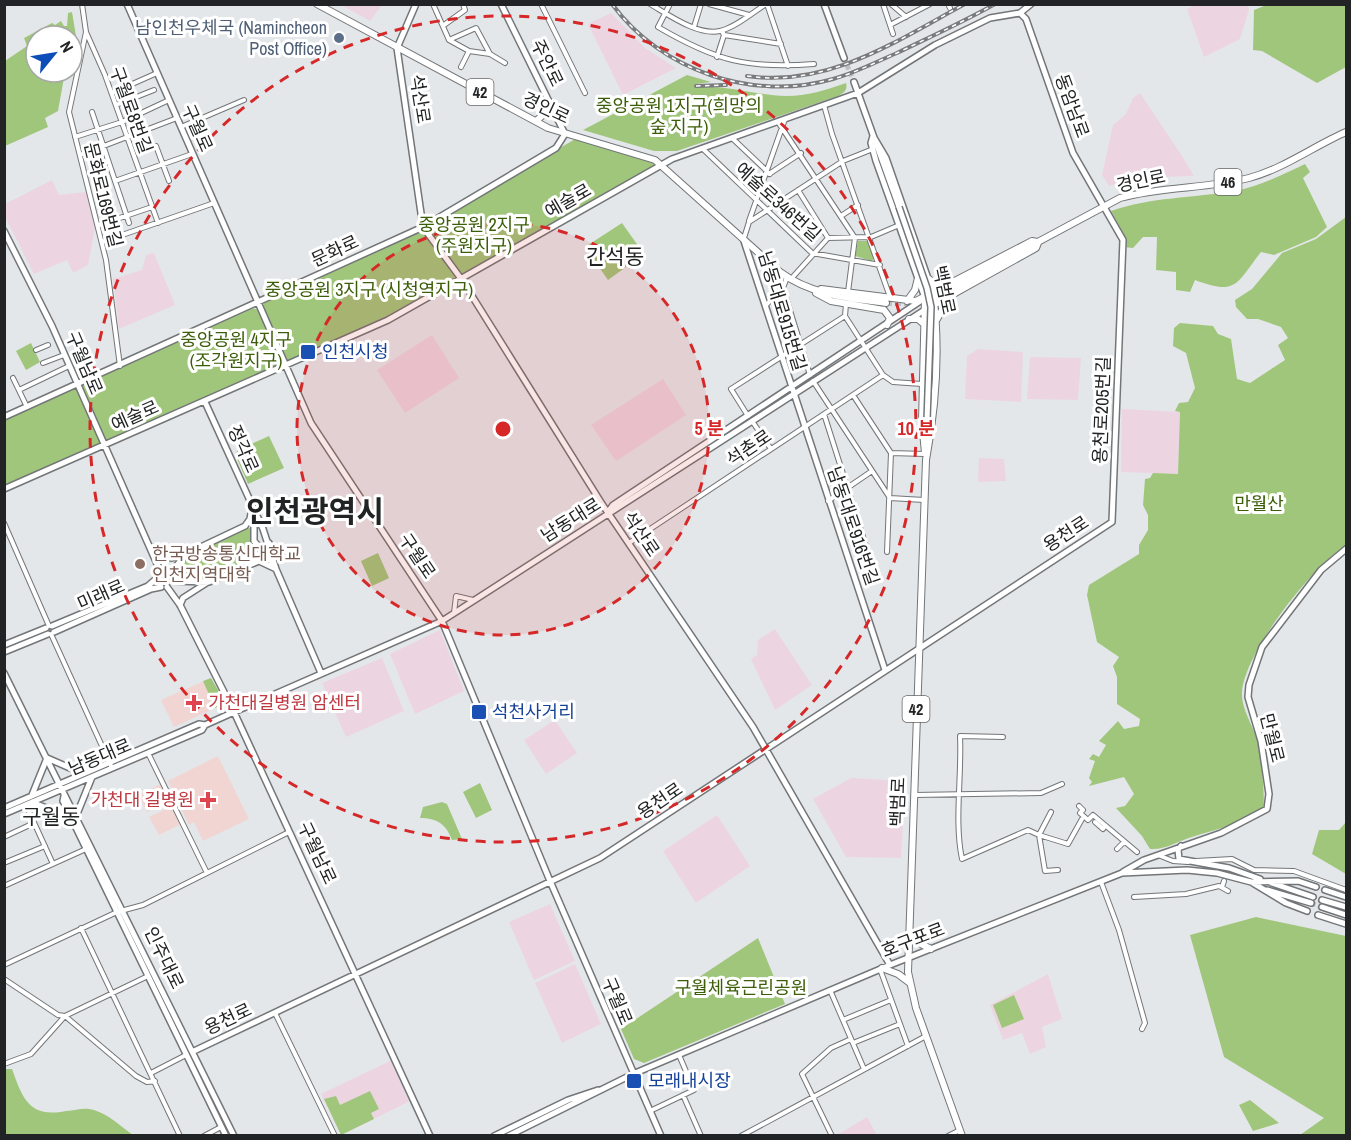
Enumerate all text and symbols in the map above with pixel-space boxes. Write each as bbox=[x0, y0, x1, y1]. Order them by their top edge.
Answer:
place label: 남인천우체국 (Namincheon Post Office) bbox=[135, 15, 327, 61]
north arrow bbox=[24, 24, 84, 84]
marker: 남인천우체국 (Namincheon Post Office) bbox=[332, 31, 346, 45]
street label: 주안로 bbox=[525, 35, 570, 91]
text: N bbox=[55, 37, 79, 56]
street label: 구월로8번길 bbox=[104, 63, 159, 157]
street label: 동암남로 bbox=[1049, 70, 1096, 141]
street label: 석산로 bbox=[404, 72, 437, 125]
road number: 42 bbox=[466, 79, 494, 105]
street label: 경인로 bbox=[518, 86, 574, 129]
park label: 중앙공원 1지구(희망의 숲 지구) bbox=[596, 93, 762, 139]
street label: 구월로 bbox=[176, 100, 219, 156]
street label: 문화로169번길 bbox=[78, 140, 129, 250]
street label: 예술로346번길 bbox=[730, 156, 827, 247]
street label: 경인로 bbox=[1114, 163, 1168, 198]
road number: 46 bbox=[1214, 169, 1242, 195]
street label: 예술로 bbox=[540, 177, 596, 224]
park label: 중앙공원 2지구 (주원지구) bbox=[418, 212, 530, 258]
street label: 문화로 bbox=[307, 229, 363, 272]
district label: 간석동 bbox=[586, 242, 644, 271]
street label: 남동대로915번길 bbox=[752, 248, 813, 374]
street label: 백범로 bbox=[927, 263, 962, 317]
park label: 중앙공원 3지구 (시청역지구) bbox=[265, 277, 473, 302]
street label: 구월남로 bbox=[60, 327, 109, 398]
park label: 중앙공원 4지구 (조각원지구) bbox=[180, 327, 292, 373]
place label: 인천시청 bbox=[322, 339, 388, 364]
marker: 인천시청 bbox=[299, 343, 317, 361]
street label: 용천로205번길 bbox=[1087, 356, 1116, 464]
street label: 예술로 bbox=[107, 394, 163, 437]
text: 5 분 bbox=[695, 416, 724, 441]
text: 10 분 bbox=[897, 416, 935, 441]
centre of rings bbox=[493, 419, 513, 439]
street label: 정각로 bbox=[222, 421, 265, 477]
street label: 석촌로 bbox=[721, 423, 776, 472]
street label: 남동대로916번길 bbox=[821, 463, 885, 589]
district label: 인천광역시 bbox=[246, 491, 384, 531]
street label: 남동대로 bbox=[536, 491, 605, 548]
park label: 만월산 bbox=[1234, 491, 1284, 516]
street label: 석산로 bbox=[617, 506, 666, 561]
street label: 용천로 bbox=[1038, 510, 1093, 558]
street label: 구월로 bbox=[393, 528, 442, 583]
place label: 한국방송통신대학교 인천지역대학 bbox=[152, 541, 301, 587]
marker: 한국방송통신대학교 인천지역대학 bbox=[133, 557, 147, 571]
street label: 미래로 bbox=[73, 573, 129, 616]
place label: 가천대길병원 암센터 bbox=[208, 690, 361, 715]
marker: 가천대길병원 암센터 bbox=[185, 694, 203, 712]
road number: 42 bbox=[902, 696, 930, 722]
place label: 석천사거리 bbox=[492, 699, 575, 724]
marker: 석천사거리 bbox=[470, 703, 488, 721]
street label: 만월로 bbox=[1254, 711, 1291, 765]
street label: 남동대로 bbox=[64, 732, 135, 781]
street label: 용천로 bbox=[632, 776, 687, 825]
street label: 백범로 bbox=[884, 777, 911, 827]
place label: 가천대 길병원 bbox=[91, 787, 194, 812]
marker: 가천대 길병원 bbox=[199, 791, 217, 809]
district label: 구월동 bbox=[22, 802, 80, 831]
street label: 구월남로 bbox=[292, 817, 343, 888]
street label: 호구포로 bbox=[877, 916, 948, 963]
street label: 인주대로 bbox=[139, 923, 190, 993]
street label: 구월로 bbox=[596, 973, 639, 1029]
park label: 구월체육근린공원 bbox=[675, 975, 807, 1000]
street label: 용천로 bbox=[200, 997, 256, 1040]
place label: 모래내시장 bbox=[648, 1068, 731, 1093]
marker: 모래내시장 bbox=[625, 1072, 643, 1090]

